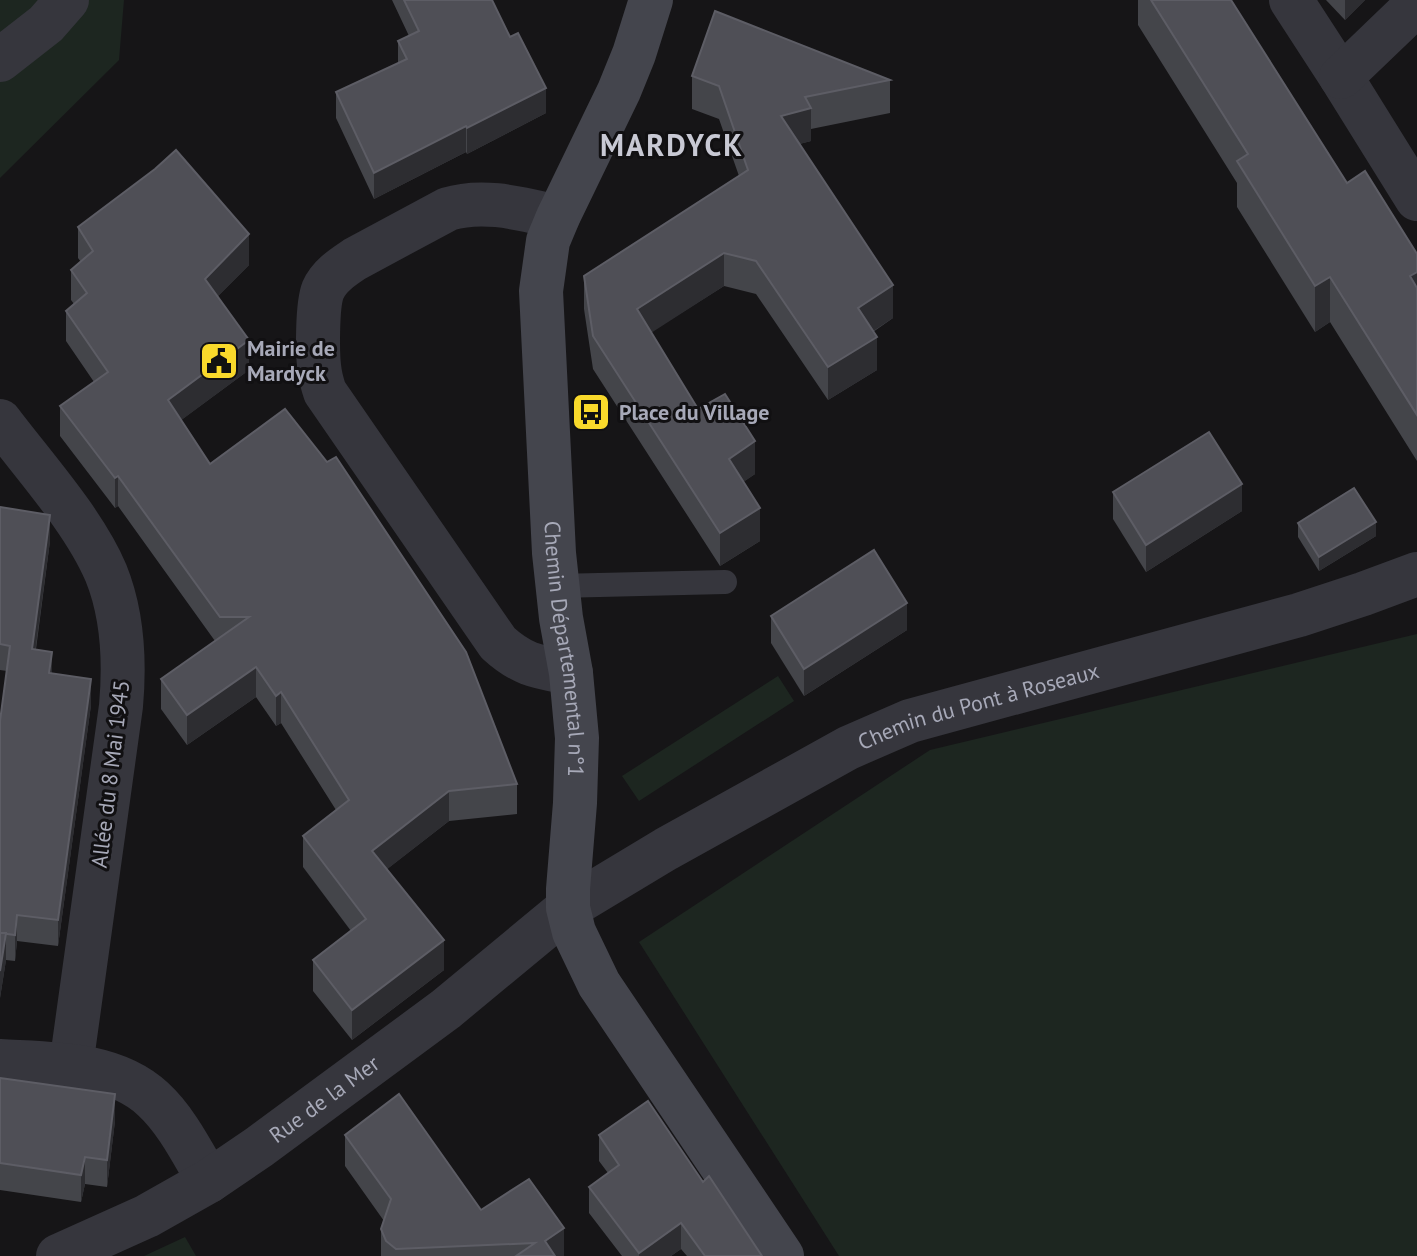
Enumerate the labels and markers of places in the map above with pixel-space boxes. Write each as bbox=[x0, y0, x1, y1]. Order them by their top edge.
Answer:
place label: Mairie de Mardyck bbox=[247, 334, 335, 387]
public building icon: Mairie de Mardyck bbox=[198, 340, 240, 382]
bus stop icon: Place du Village bbox=[570, 391, 612, 433]
place label: Place du Village bbox=[619, 398, 769, 426]

